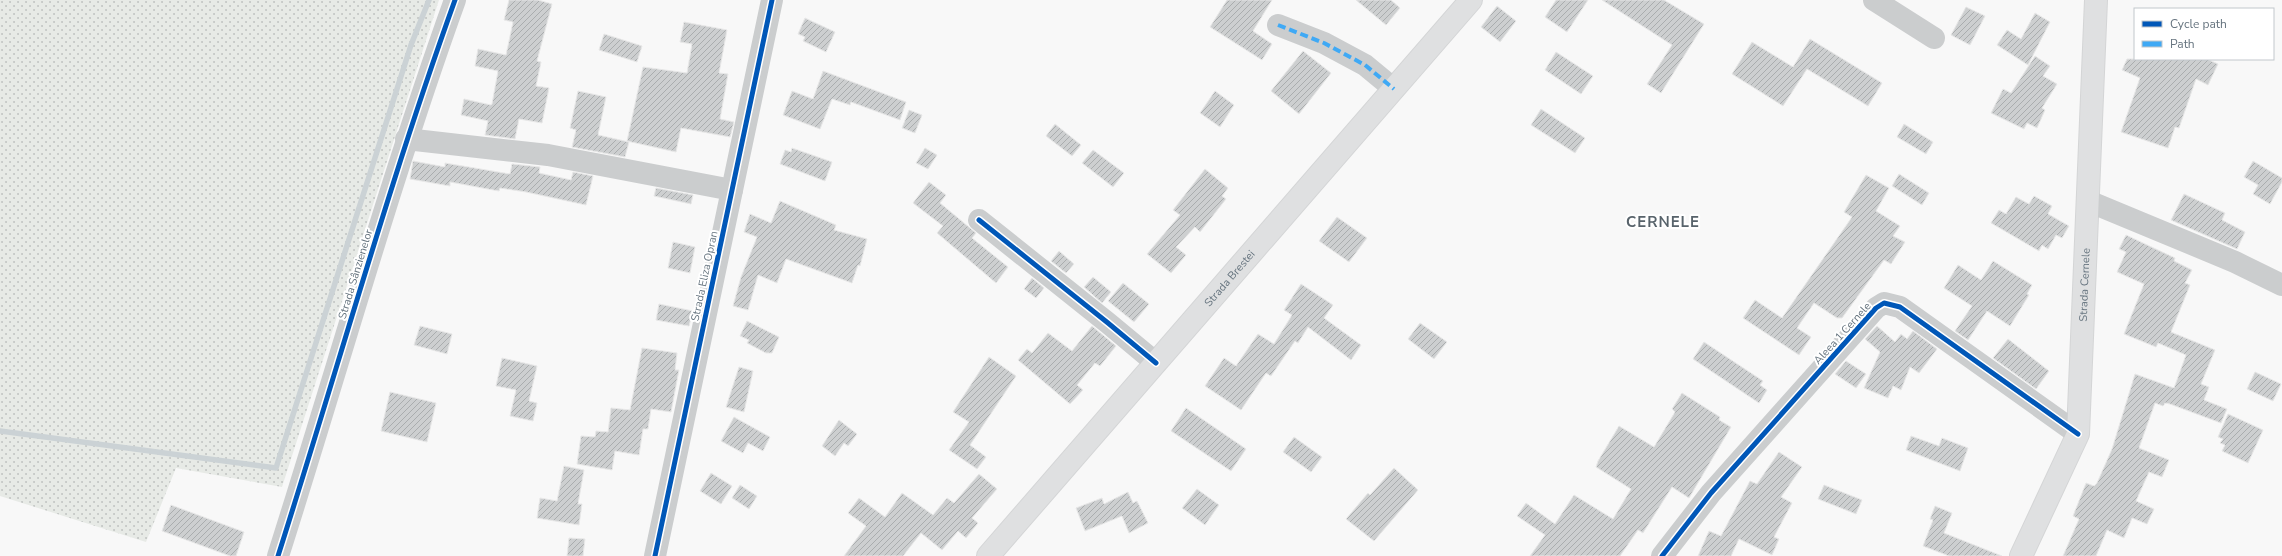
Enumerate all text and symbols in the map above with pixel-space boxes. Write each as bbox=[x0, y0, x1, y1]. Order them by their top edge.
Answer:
legend bbox=[2134, 8, 2274, 60]
text: Cycle path bbox=[2170, 16, 2227, 32]
text: Path bbox=[2170, 36, 2195, 52]
district label: CERNELE bbox=[1626, 212, 1700, 232]
street label: Strada Sânzienelor bbox=[335, 227, 376, 321]
street label: Strada Eliza Opran bbox=[688, 229, 721, 323]
street label: Strada Brestei bbox=[1201, 247, 1258, 310]
street label: Strada Cernele bbox=[2076, 248, 2094, 322]
street label: Aleea 1 Cernele bbox=[1810, 299, 1874, 368]

